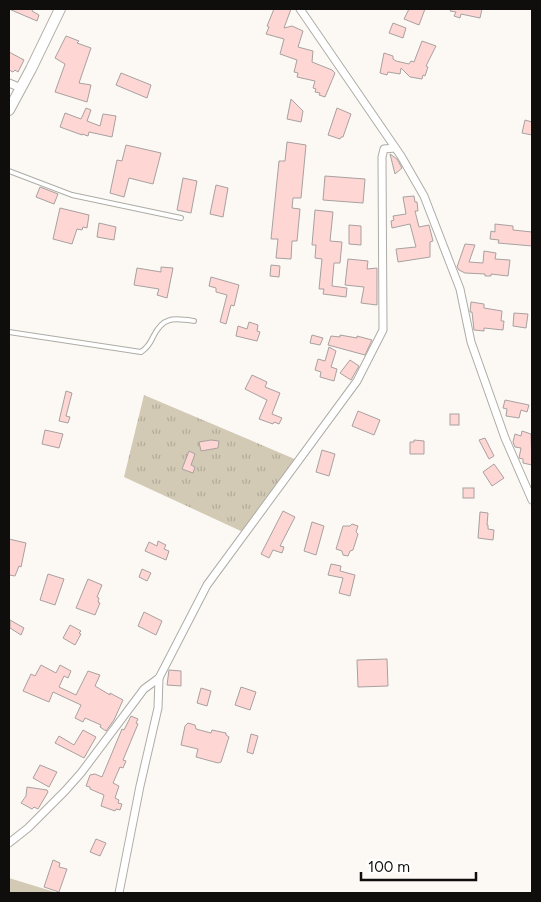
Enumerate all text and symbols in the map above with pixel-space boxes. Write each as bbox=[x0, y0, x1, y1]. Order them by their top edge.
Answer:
scale bar bbox=[361, 850, 476, 882]
text: 100 m bbox=[368, 858, 410, 876]

